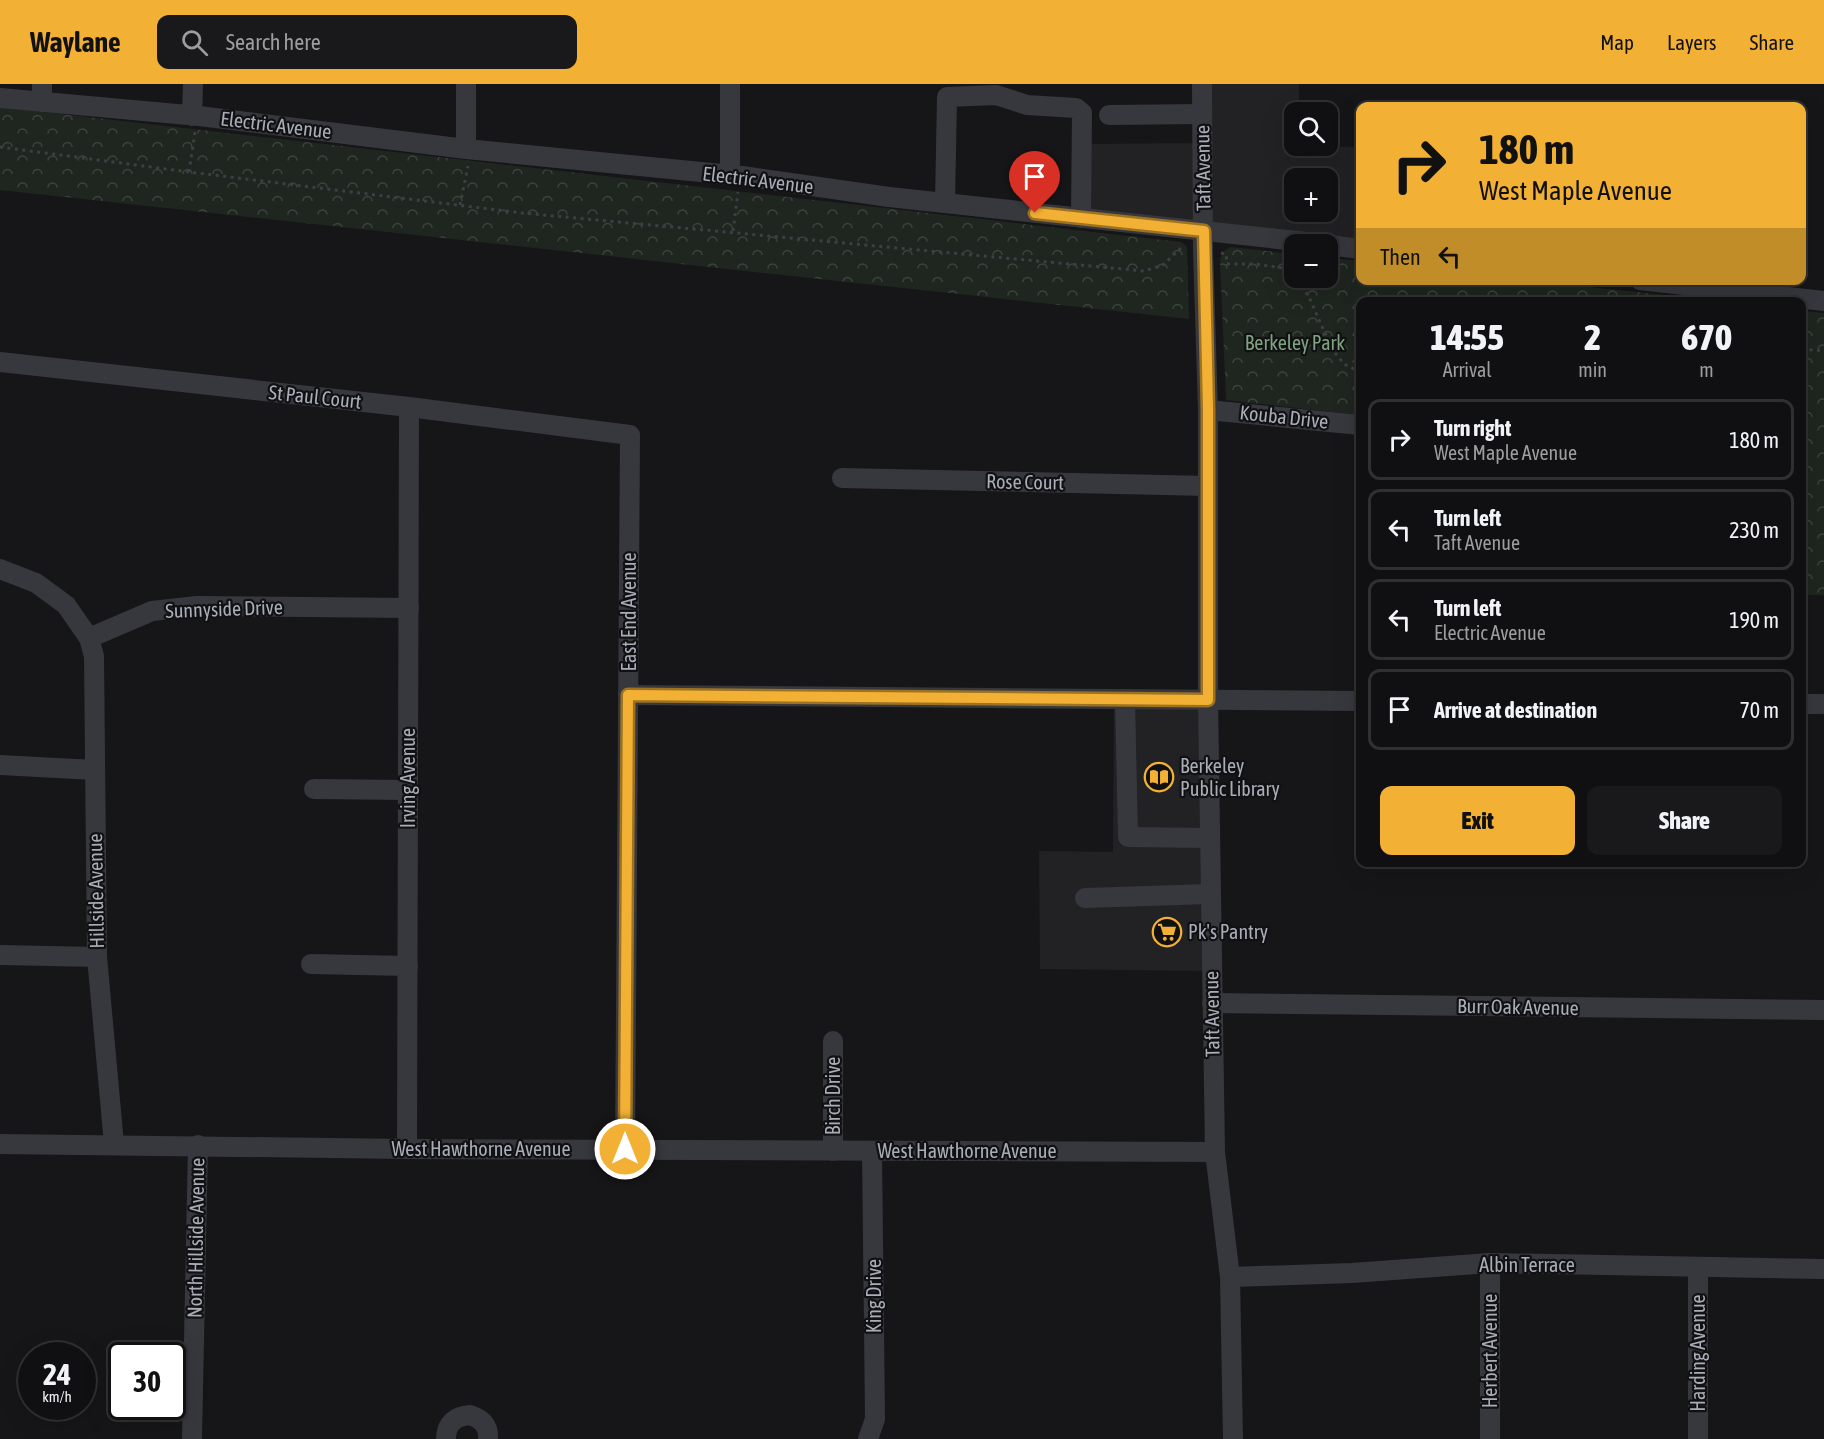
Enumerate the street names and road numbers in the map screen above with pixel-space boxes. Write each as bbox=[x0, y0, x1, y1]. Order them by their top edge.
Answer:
street label: Electric Avenue bbox=[219, 106, 333, 143]
street label: Taft Avenue bbox=[1190, 125, 1215, 211]
street label: Electric Avenue bbox=[701, 161, 815, 198]
street label: St Paul Court bbox=[268, 380, 363, 413]
street label: Kouba Drive bbox=[1239, 400, 1329, 433]
street label: Rose Court bbox=[986, 469, 1064, 494]
street label: East End Avenue bbox=[617, 552, 640, 672]
street label: Sunnyside Drive bbox=[165, 595, 283, 622]
street label: Irving Avenue bbox=[396, 728, 419, 828]
street label: Hillside Avenue bbox=[83, 833, 108, 949]
street label: Taft Avenue bbox=[1199, 971, 1224, 1057]
street label: Burr Oak Avenue bbox=[1457, 994, 1579, 1019]
street label: Birch Drive bbox=[821, 1057, 844, 1135]
street label: West Hawthorne Avenue bbox=[391, 1137, 571, 1160]
street label: West Hawthorne Avenue bbox=[877, 1139, 1057, 1162]
street label: North Hillside Avenue bbox=[183, 1158, 208, 1318]
street label: Albin Terrace bbox=[1479, 1253, 1575, 1276]
street label: King Drive bbox=[862, 1259, 885, 1333]
street label: Herbert Avenue bbox=[1478, 1294, 1501, 1408]
street label: Harding Avenue bbox=[1686, 1294, 1709, 1412]

